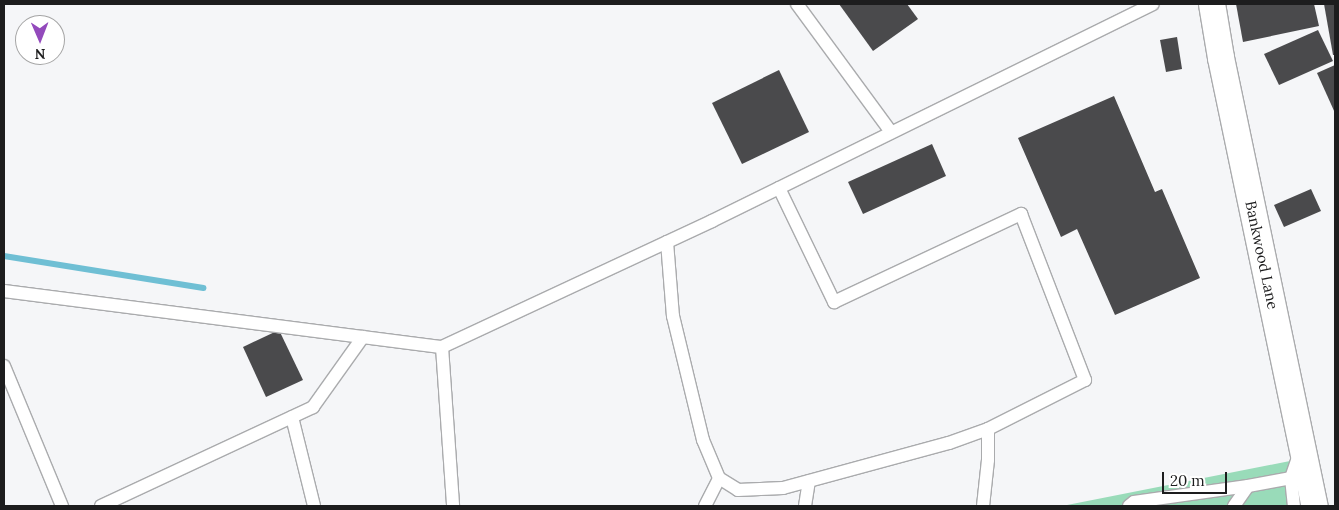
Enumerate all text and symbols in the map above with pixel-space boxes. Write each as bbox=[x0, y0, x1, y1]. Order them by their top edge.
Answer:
north arrow bbox=[15, 15, 65, 65]
text: N bbox=[35, 45, 46, 63]
street label: Bankwood Lane bbox=[1242, 199, 1282, 311]
scale bar bbox=[1164, 462, 1229, 494]
text: 20 m bbox=[1170, 471, 1205, 490]

